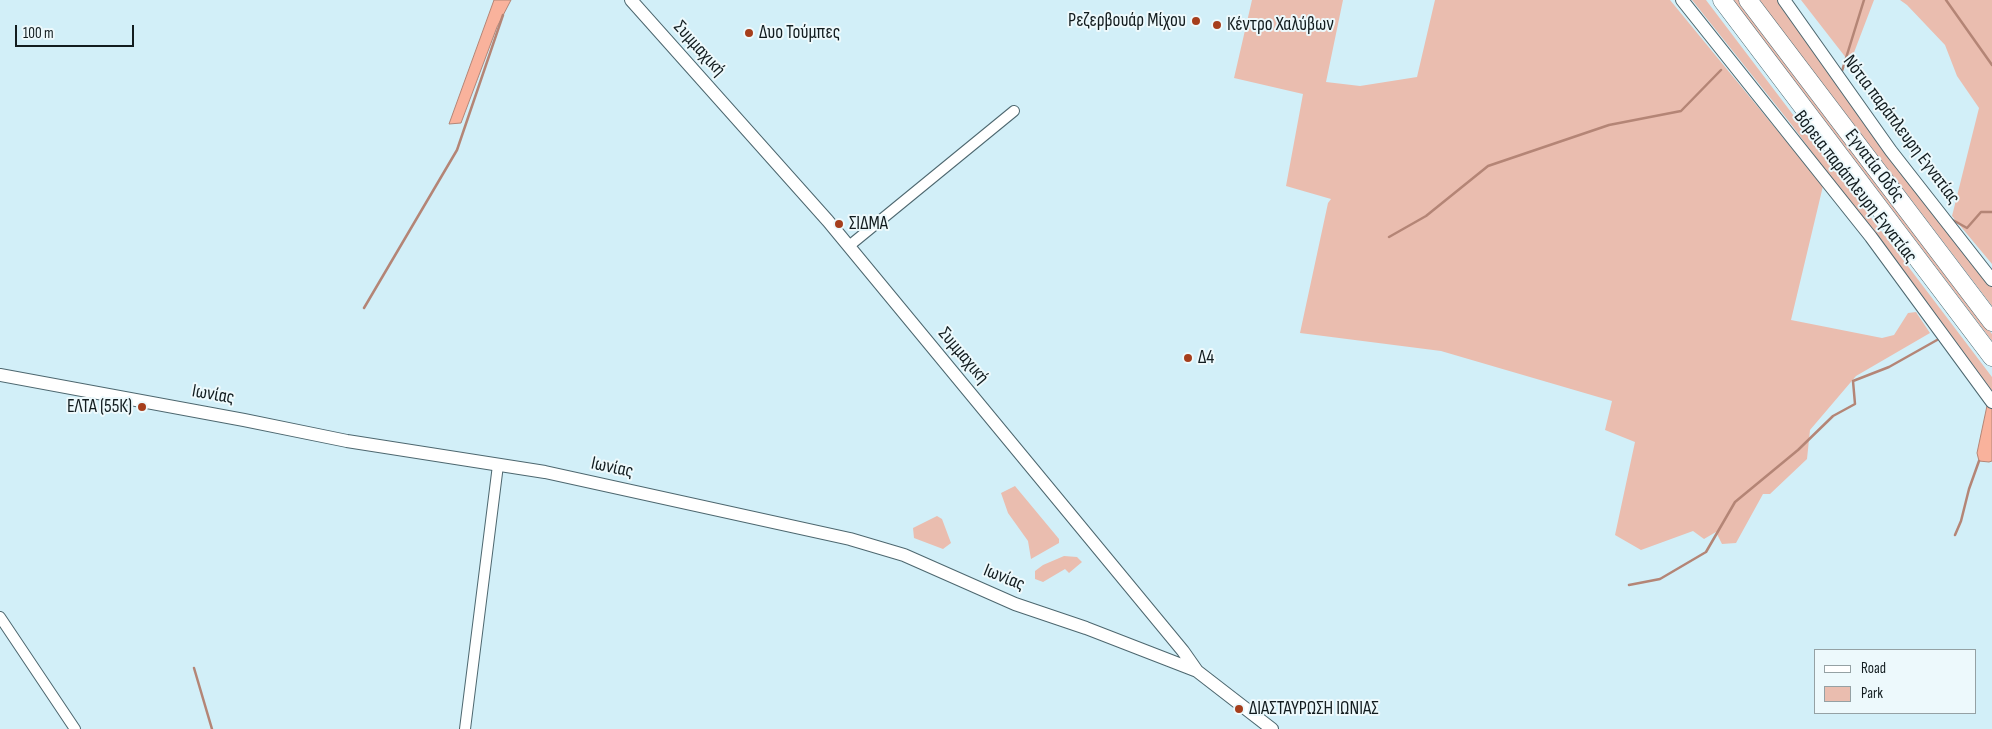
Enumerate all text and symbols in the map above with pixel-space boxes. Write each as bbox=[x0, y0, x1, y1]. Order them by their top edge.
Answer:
place label: Ρεζερβουάρ Μίχου bbox=[1068, 10, 1186, 32]
place label: Κέντρο Χαλύβων bbox=[1227, 14, 1334, 36]
scale bar bbox=[18, 15, 136, 47]
marker: Ρεζερβουάρ Μίχου bbox=[1190, 15, 1202, 27]
street label: Συμμαχική bbox=[668, 16, 730, 82]
marker: Κέντρο Χαλύβων bbox=[1211, 19, 1223, 31]
place label: Δυο Τούμπες bbox=[759, 22, 840, 44]
text: 100 m bbox=[23, 24, 54, 43]
marker: Δυο Τούμπες bbox=[743, 27, 755, 39]
street label: Νότια παράπλευρη Εγνατίας bbox=[1838, 51, 1964, 209]
street label: Βόρεια παράπλευρη Εγνατίας bbox=[1788, 106, 1922, 268]
street label: Εγνατία Οδός bbox=[1839, 125, 1909, 207]
place label: ΣΙΔΜΑ bbox=[849, 213, 888, 235]
marker: ΣΙΔΜΑ bbox=[833, 218, 845, 230]
street label: Συμμαχική bbox=[933, 323, 993, 389]
place label: Δ4 bbox=[1198, 347, 1214, 369]
marker: Δ4 bbox=[1182, 352, 1194, 364]
street label: Ιωνίας bbox=[190, 380, 236, 410]
place label: ΕΛΤΑ (55Κ) bbox=[67, 396, 132, 418]
marker: ΕΛΤΑ (55Κ) bbox=[136, 401, 148, 413]
street label: Ιωνίας bbox=[589, 452, 635, 484]
street label: Ιωνίας bbox=[980, 559, 1028, 597]
legend bbox=[1814, 649, 1977, 714]
text: Road bbox=[1861, 659, 1886, 678]
text: Park bbox=[1861, 684, 1883, 703]
place label: ΔΙΑΣΤΑΥΡΩΣΗ ΙΩΝΙΑΣ bbox=[1249, 698, 1379, 720]
marker: ΔΙΑΣΤΑΥΡΩΣΗ ΙΩΝΙΑΣ bbox=[1233, 703, 1245, 715]

